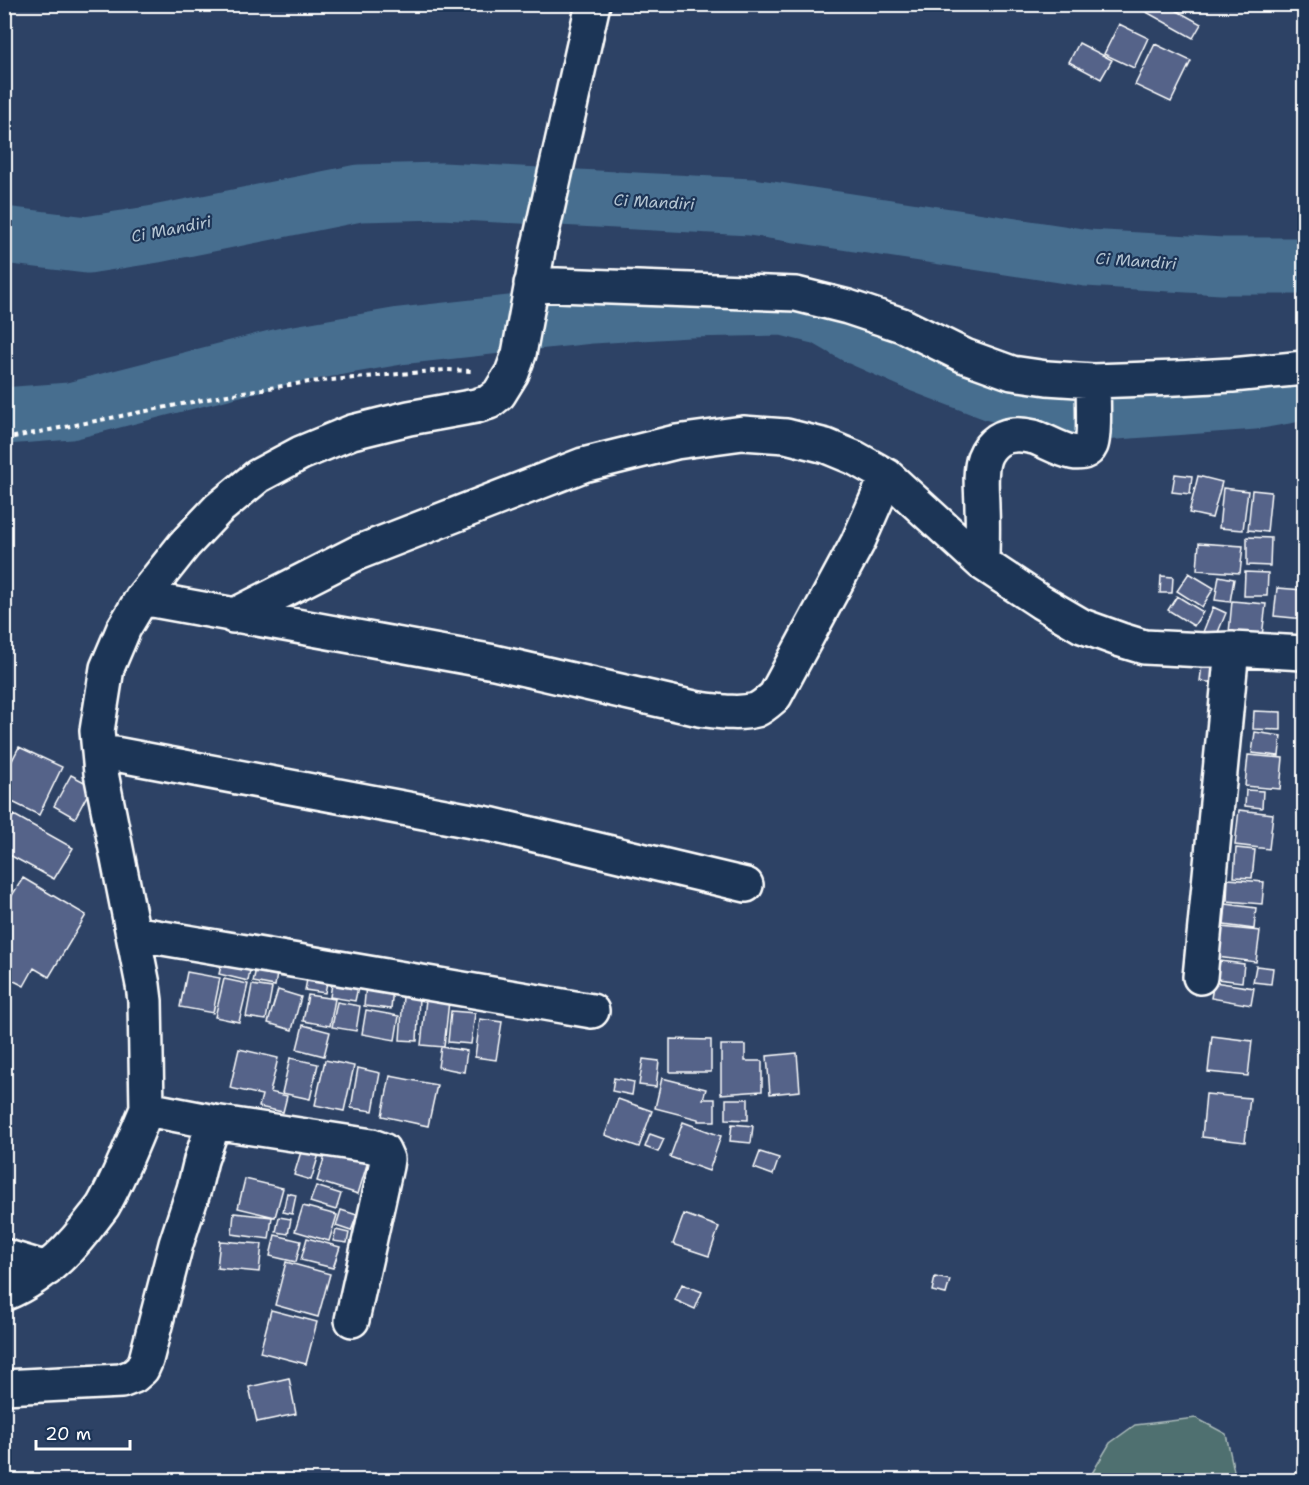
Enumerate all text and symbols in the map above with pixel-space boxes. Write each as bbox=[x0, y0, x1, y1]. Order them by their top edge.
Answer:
water label: Ci Mandiri bbox=[613, 189, 696, 215]
water label: Ci Mandiri bbox=[129, 211, 213, 247]
water label: Ci Mandiri bbox=[1095, 248, 1178, 274]
scale bar bbox=[36, 1413, 130, 1451]
text: 20 m bbox=[45, 1422, 91, 1446]

